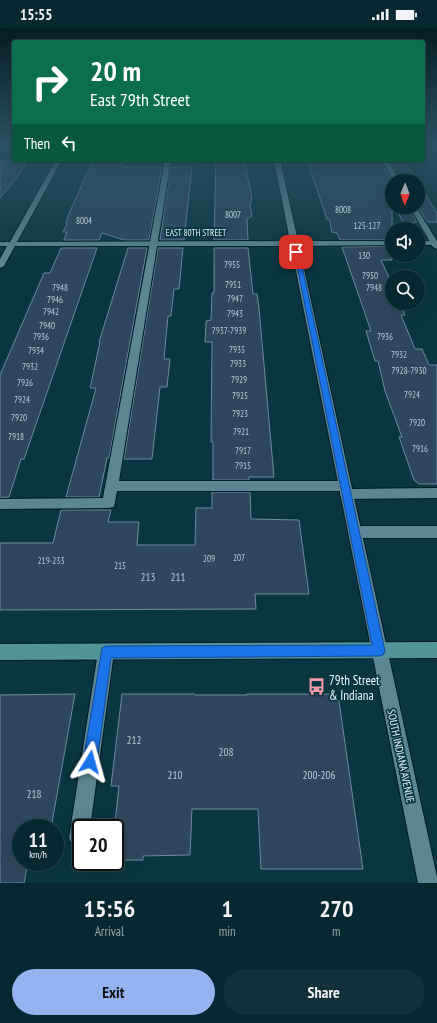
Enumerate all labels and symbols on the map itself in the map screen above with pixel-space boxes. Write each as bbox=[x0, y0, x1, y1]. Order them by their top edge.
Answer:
north arrow bbox=[385, 174, 425, 214]
house number: 8008 bbox=[335, 204, 351, 215]
house number: 8007 bbox=[225, 209, 241, 220]
house number: 8004 bbox=[76, 215, 92, 226]
house number: 125-127 bbox=[354, 220, 380, 231]
street label: EAST 80TH STREET bbox=[166, 227, 226, 238]
pin bbox=[279, 235, 313, 269]
house number: 130 bbox=[358, 250, 370, 261]
house number: 7955 bbox=[224, 259, 240, 270]
house number: 7950 bbox=[362, 270, 378, 281]
house number: 7951 bbox=[225, 279, 241, 290]
house number: 7948 bbox=[52, 282, 68, 293]
house number: 7948 bbox=[366, 282, 382, 293]
house number: 7947 bbox=[227, 293, 243, 304]
house number: 7946 bbox=[47, 294, 63, 305]
house number: 7942 bbox=[43, 306, 59, 317]
house number: 7943 bbox=[227, 308, 243, 319]
house number: 7940 bbox=[39, 320, 55, 331]
house number: 7937-7939 bbox=[212, 325, 246, 336]
house number: 7936 bbox=[33, 331, 49, 342]
house number: 7936 bbox=[377, 331, 393, 342]
house number: 7935 bbox=[229, 344, 245, 355]
house number: 7934 bbox=[28, 345, 44, 356]
house number: 7932 bbox=[391, 349, 407, 360]
house number: 7933 bbox=[230, 358, 246, 369]
house number: 7932 bbox=[22, 361, 38, 372]
house number: 7928-7930 bbox=[391, 365, 427, 376]
house number: 7929 bbox=[231, 374, 247, 385]
house number: 7926 bbox=[17, 377, 33, 388]
house number: 7924 bbox=[404, 389, 420, 400]
house number: 7925 bbox=[232, 390, 248, 401]
house number: 7924 bbox=[14, 394, 30, 405]
house number: 7923 bbox=[232, 408, 248, 419]
house number: 7920 bbox=[11, 412, 27, 423]
house number: 7920 bbox=[409, 417, 425, 428]
house number: 7921 bbox=[233, 426, 249, 437]
house number: 7918 bbox=[8, 431, 24, 442]
house number: 7916 bbox=[412, 443, 428, 454]
house number: 7917 bbox=[235, 445, 251, 456]
house number: 7915 bbox=[235, 460, 251, 471]
house number: 207 bbox=[233, 552, 245, 563]
house number: 209 bbox=[203, 553, 215, 564]
house number: 219-233 bbox=[38, 555, 64, 566]
house number: 215 bbox=[114, 560, 126, 571]
house number: 213 bbox=[141, 570, 155, 584]
house number: 211 bbox=[171, 570, 185, 584]
place label: 79th Street & Indiana bbox=[329, 672, 380, 704]
bus stop icon: 79th Street & Indiana bbox=[306, 677, 326, 697]
street label: SOUTH INDIANA AVENUE bbox=[384, 708, 418, 804]
house number: 212 bbox=[127, 733, 141, 747]
position arrow bbox=[69, 741, 111, 783]
house number: 208 bbox=[219, 745, 233, 759]
house number: 210 bbox=[168, 768, 182, 782]
house number: 200-206 bbox=[303, 768, 335, 782]
house number: 218 bbox=[27, 787, 41, 801]
speed limit sign: 20 bbox=[72, 819, 124, 871]

